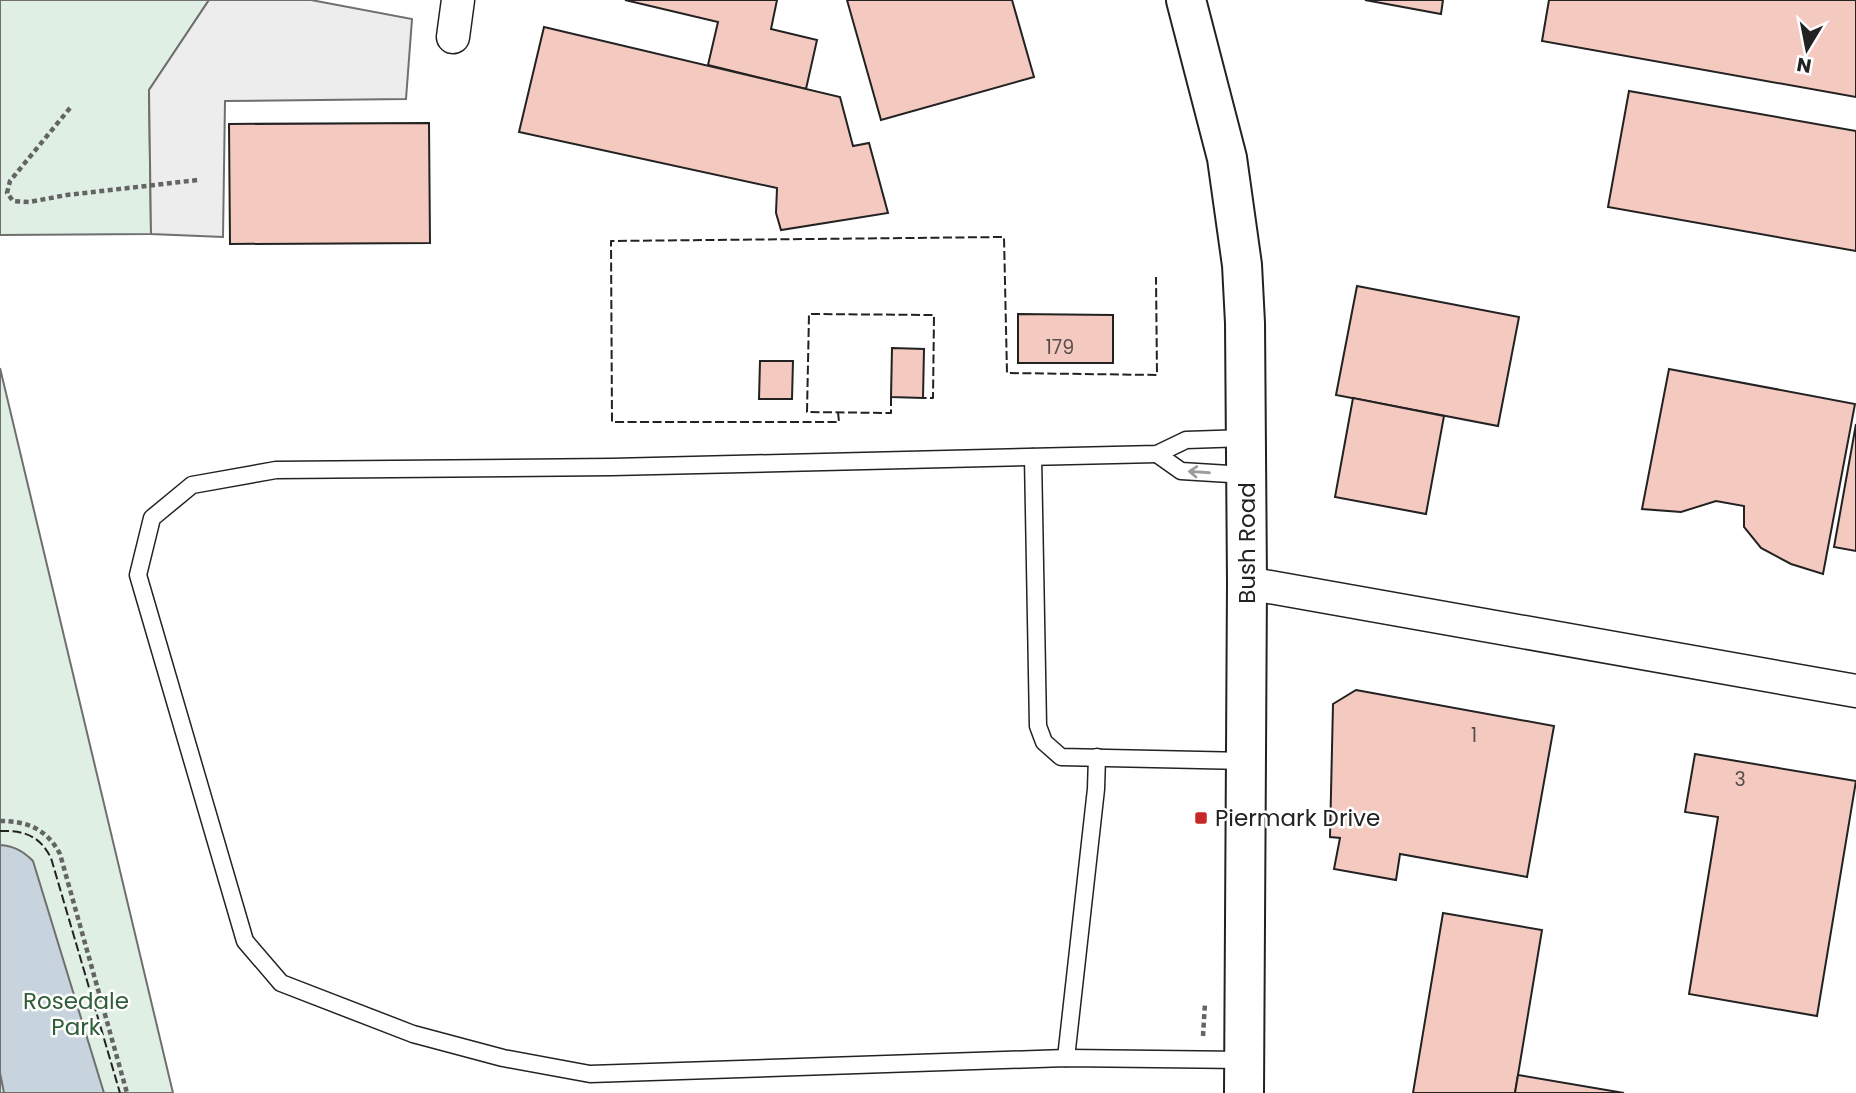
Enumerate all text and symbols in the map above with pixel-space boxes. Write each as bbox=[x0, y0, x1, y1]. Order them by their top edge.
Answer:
north arrow bbox=[1772, 14, 1842, 84]
text: N bbox=[1795, 51, 1814, 80]
house number: 179 bbox=[1046, 334, 1074, 361]
one-way arrow bbox=[1188, 465, 1211, 478]
street label: Bush Road bbox=[1231, 482, 1263, 604]
house number: 1 bbox=[1471, 722, 1477, 749]
house number: 3 bbox=[1734, 766, 1746, 793]
place label: Piermark Drive bbox=[1215, 802, 1380, 834]
marker: Piermark Drive bbox=[1193, 810, 1209, 826]
park label: Rosedale Park bbox=[23, 985, 129, 1043]

